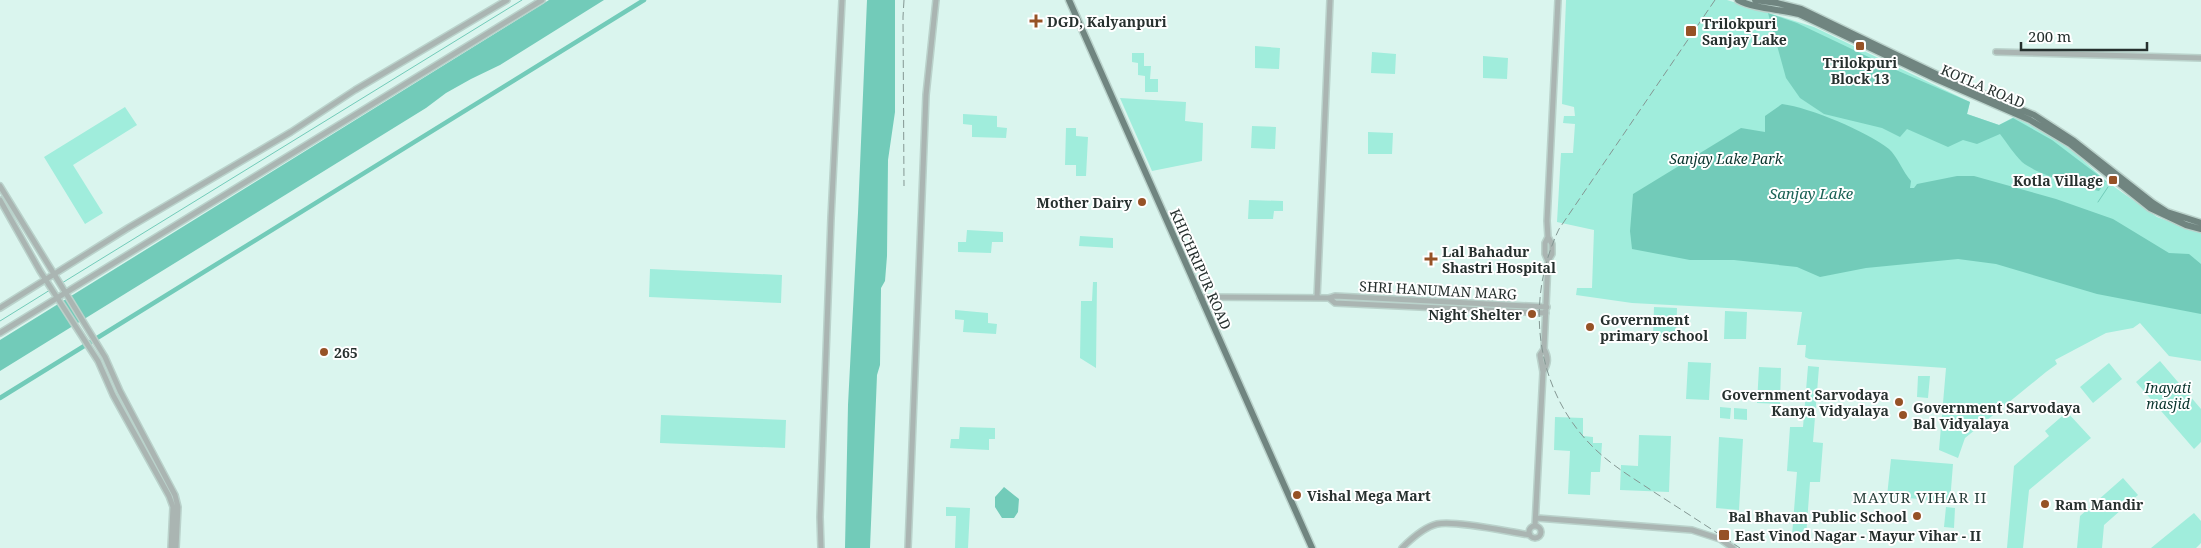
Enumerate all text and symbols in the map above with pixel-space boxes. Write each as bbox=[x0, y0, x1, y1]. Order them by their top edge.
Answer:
place label: DGD, Kalyanpuri bbox=[1047, 12, 1167, 31]
marker: DGD, Kalyanpuri bbox=[1029, 14, 1043, 28]
place label: Trilokpuri Sanjay Lake bbox=[1702, 14, 1787, 49]
scale bar bbox=[2021, 20, 2147, 52]
marker: Trilokpuri Sanjay Lake bbox=[1684, 24, 1698, 38]
text: 200 m bbox=[2028, 26, 2071, 46]
marker: Trilokpuri Block 13 bbox=[1854, 40, 1866, 52]
place label: Trilokpuri Block 13 bbox=[1823, 53, 1897, 88]
street label: KOTLA ROAD bbox=[1938, 60, 2028, 112]
park label: Sanjay Lake Park bbox=[1669, 149, 1784, 168]
place label: Kotla Village bbox=[2013, 171, 2103, 190]
marker: Kotla Village bbox=[2107, 174, 2119, 186]
water label: Sanjay Lake bbox=[1769, 183, 1854, 203]
place label: Mother Dairy bbox=[1037, 193, 1133, 212]
marker: Mother Dairy bbox=[1136, 196, 1148, 208]
street label: KHICHRIPUR ROAD bbox=[1166, 206, 1236, 332]
place label: Lal Bahadur Shastri Hospital bbox=[1442, 242, 1556, 277]
marker: Lal Bahadur Shastri Hospital bbox=[1424, 252, 1438, 266]
street label: SHRI HANUMAN MARG bbox=[1359, 276, 1517, 304]
place label: Night Shelter bbox=[1428, 305, 1523, 324]
marker: Night Shelter bbox=[1526, 308, 1538, 320]
place label: Government primary school bbox=[1600, 310, 1708, 345]
marker: Government primary school bbox=[1584, 321, 1596, 333]
place label: 265 bbox=[334, 343, 358, 362]
marker: 265 bbox=[318, 346, 330, 358]
park label: Inayati masjid bbox=[2144, 378, 2192, 413]
place label: Government Sarvodaya Kanya Vidyalaya bbox=[1721, 385, 1889, 420]
marker: Government Sarvodaya Kanya Vidyalaya bbox=[1893, 396, 1905, 408]
place label: Government Sarvodaya Bal Vidyalaya bbox=[1913, 398, 2081, 433]
marker: Government Sarvodaya Bal Vidyalaya bbox=[1897, 409, 1909, 421]
place label: Vishal Mega Mart bbox=[1307, 486, 1431, 505]
district label: MAYUR VIHAR II bbox=[1853, 487, 1987, 507]
marker: Vishal Mega Mart bbox=[1291, 489, 1303, 501]
place label: Ram Mandir bbox=[2055, 495, 2144, 514]
marker: Ram Mandir bbox=[2039, 498, 2051, 510]
place label: Bal Bhavan Public School bbox=[1728, 507, 1907, 526]
marker: Bal Bhavan Public School bbox=[1911, 510, 1923, 522]
place label: East Vinod Nagar - Mayur Vihar - II bbox=[1735, 526, 1981, 545]
marker: East Vinod Nagar - Mayur Vihar - II bbox=[1717, 528, 1731, 542]

